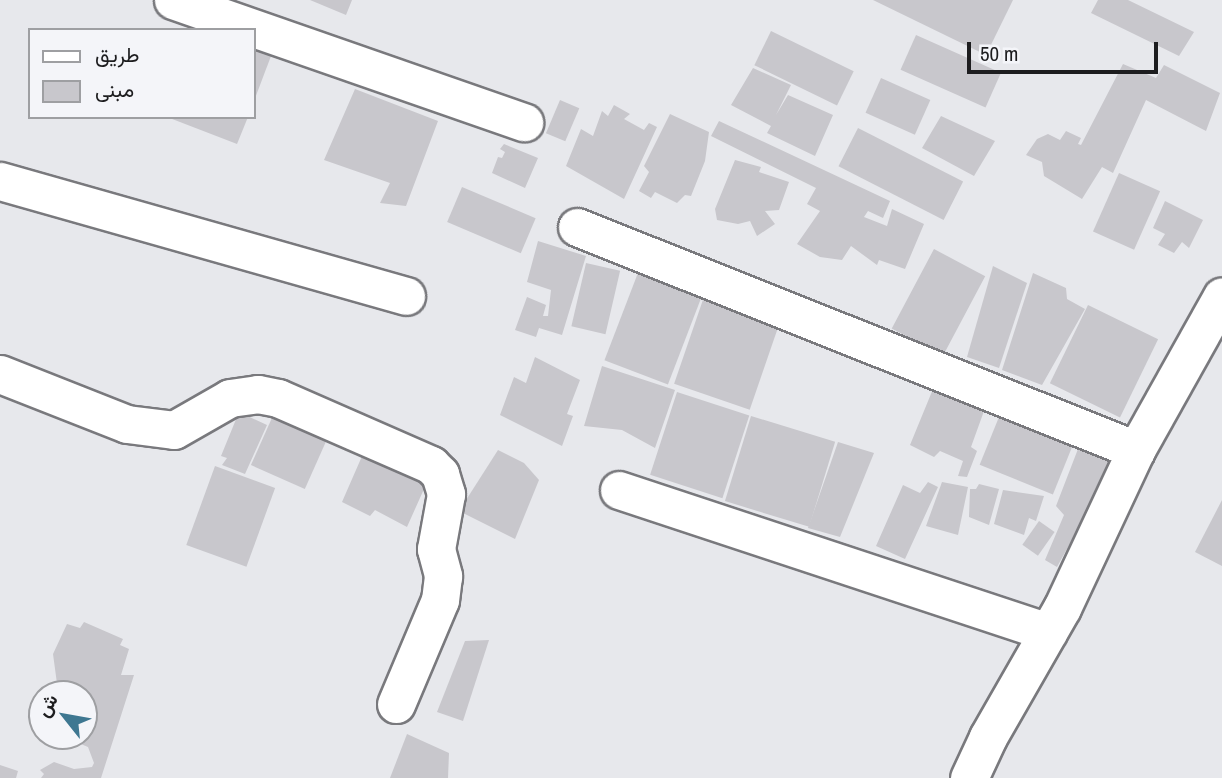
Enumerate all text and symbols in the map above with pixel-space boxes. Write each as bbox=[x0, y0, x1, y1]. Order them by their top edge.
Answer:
legend bbox=[28, 28, 256, 119]
scale bar bbox=[970, 28, 1161, 72]
text: 50 m bbox=[980, 39, 1018, 68]
text: طريق bbox=[95, 40, 140, 69]
text: مبنى bbox=[95, 75, 134, 104]
north arrow bbox=[28, 680, 98, 750]
text: ش bbox=[30, 689, 64, 722]

